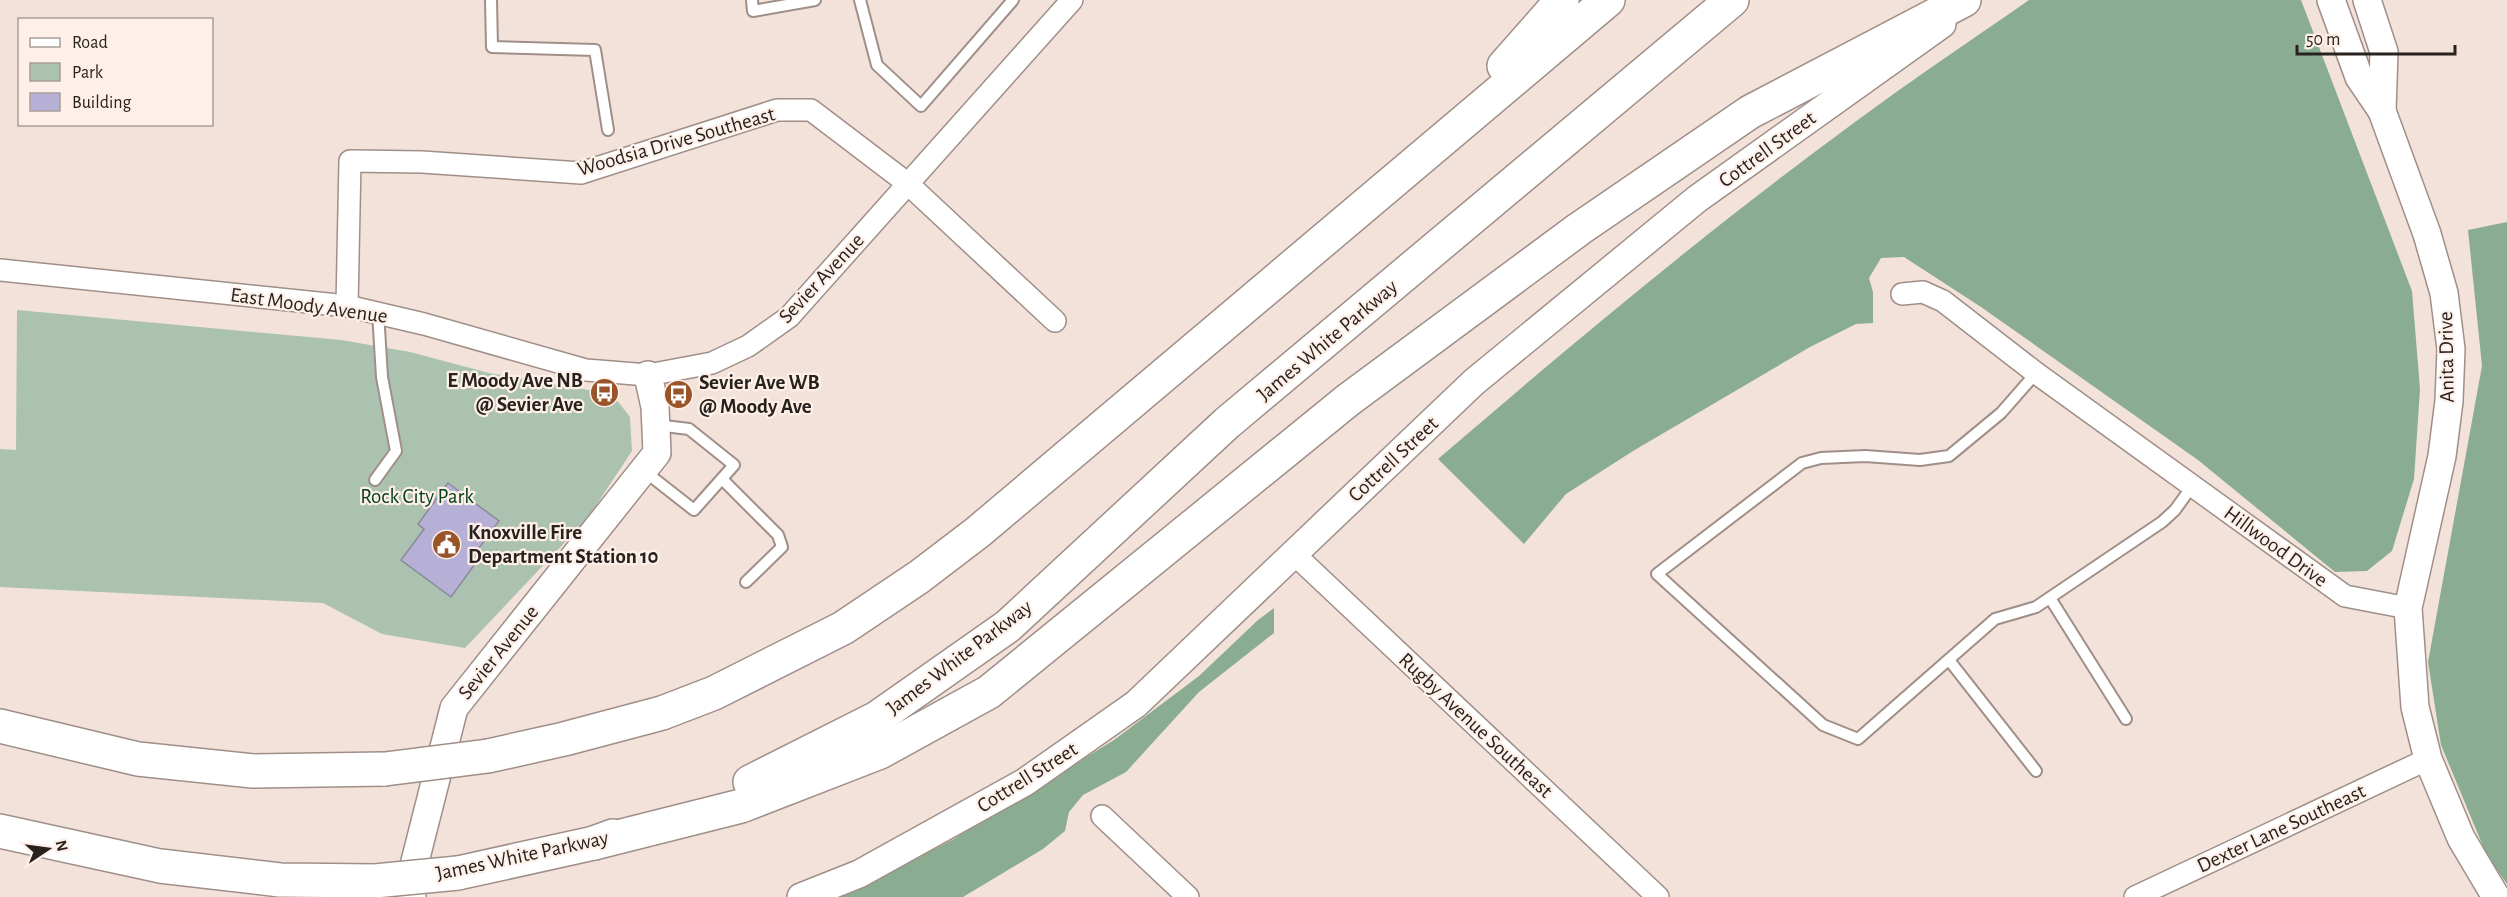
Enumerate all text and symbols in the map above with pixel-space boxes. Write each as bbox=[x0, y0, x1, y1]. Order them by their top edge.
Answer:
legend bbox=[18, 18, 213, 126]
scale bar bbox=[2297, 18, 2454, 56]
text: 50 m bbox=[2306, 31, 2340, 49]
text: Road bbox=[72, 34, 108, 52]
text: Park bbox=[72, 64, 104, 82]
text: Building bbox=[72, 94, 132, 112]
street label: Woodsia Drive Southeast bbox=[575, 103, 778, 180]
street label: Cottrell Street bbox=[1715, 107, 1820, 191]
street label: Sevier Avenue bbox=[775, 229, 868, 327]
street label: James White Parkway bbox=[1253, 276, 1401, 405]
street label: East Moody Avenue bbox=[229, 284, 389, 327]
street label: Anita Drive bbox=[2435, 311, 2458, 403]
place label: E Moody Ave NB @ Sevier Ave bbox=[447, 370, 583, 415]
place label: Sevier Ave WB @ Moody Ave bbox=[699, 372, 820, 417]
bus stop icon: E Moody Ave NB @ Sevier Ave bbox=[588, 376, 620, 408]
bus stop icon: Sevier Ave WB @ Moody Ave bbox=[662, 378, 694, 410]
street label: Cottrell Street bbox=[1345, 413, 1442, 506]
park label: Rock City Park bbox=[360, 486, 474, 507]
street label: Hillwood Drive bbox=[2220, 502, 2331, 591]
place label: Knoxville Fire Department Station 10 bbox=[468, 522, 658, 567]
public building icon: Knoxville Fire Department Station 10 bbox=[431, 528, 463, 560]
street label: James White Parkway bbox=[883, 596, 1036, 719]
street label: Sevier Avenue bbox=[454, 601, 543, 703]
street label: Rugby Avenue Southeast bbox=[1395, 649, 1557, 802]
street label: Cottrell Street bbox=[973, 738, 1081, 817]
street label: Dexter Lane Southeast bbox=[2194, 780, 2369, 877]
north arrow bbox=[18, 819, 78, 879]
street label: James White Parkway bbox=[434, 827, 610, 884]
text: N bbox=[53, 839, 71, 853]

